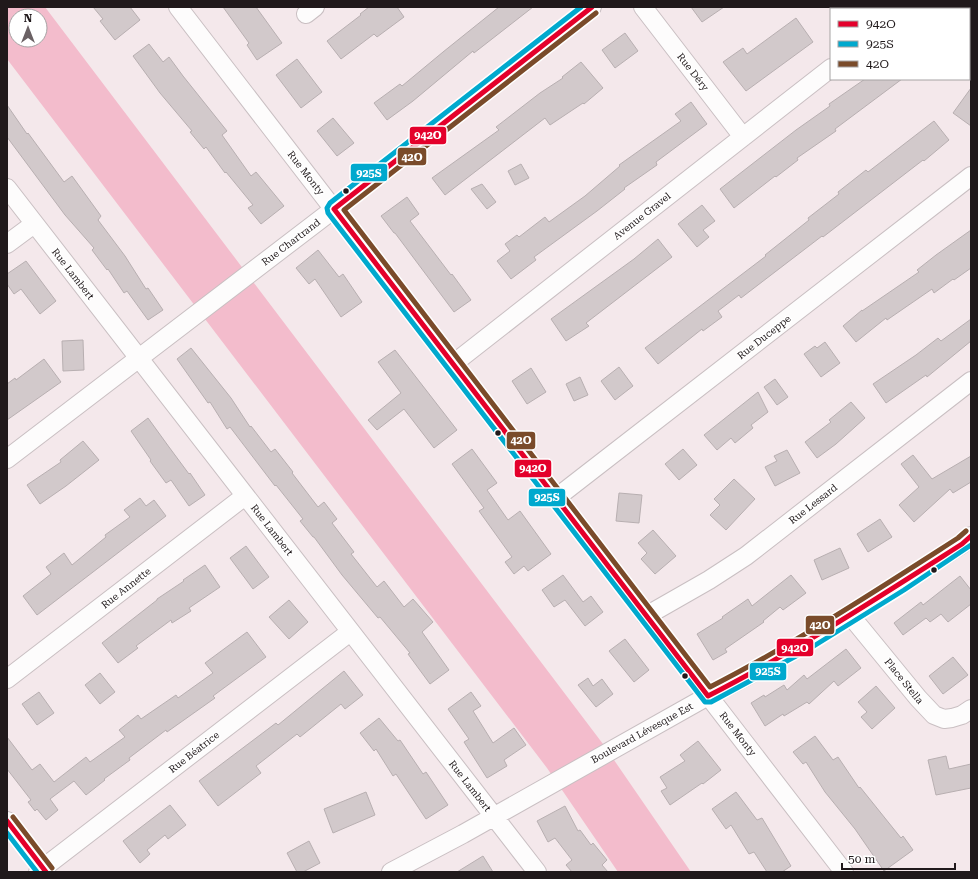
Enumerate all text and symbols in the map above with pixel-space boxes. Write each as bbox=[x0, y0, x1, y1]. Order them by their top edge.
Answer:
north arrow bbox=[8, 8, 48, 48]
legend bbox=[830, 8, 970, 80]
text: N bbox=[24, 12, 33, 25]
text: 942O bbox=[866, 17, 896, 31]
text: 925S bbox=[866, 37, 894, 51]
street label: Rue Déry bbox=[675, 51, 711, 93]
text: 42O bbox=[866, 57, 889, 71]
line badge: 942O bbox=[409, 126, 447, 145]
text: 942O bbox=[414, 129, 442, 142]
line badge: 42O bbox=[397, 147, 427, 166]
street label: Rue Monty bbox=[285, 149, 327, 197]
text: 42O bbox=[401, 151, 423, 164]
line badge: 925S bbox=[350, 163, 388, 182]
text: 925S bbox=[356, 167, 382, 180]
unlabelled marker bbox=[341, 186, 351, 196]
street label: Avenue Gravel bbox=[611, 190, 673, 242]
street label: Rue Chartrand bbox=[260, 216, 323, 268]
street label: Rue Lambert bbox=[50, 246, 96, 302]
street label: Rue Duceppe bbox=[735, 312, 793, 361]
unlabelled marker bbox=[493, 428, 503, 438]
line badge: 42O bbox=[506, 431, 536, 450]
text: 42O bbox=[510, 434, 532, 447]
line badge: 942O bbox=[514, 459, 552, 478]
text: 942O bbox=[519, 462, 547, 475]
street label: Rue Lessard bbox=[787, 481, 840, 526]
line badge: 925S bbox=[528, 488, 566, 507]
text: 925S bbox=[534, 491, 560, 504]
street label: Rue Lambert bbox=[249, 502, 295, 558]
street label: Rue Annette bbox=[99, 565, 153, 611]
unlabelled marker bbox=[929, 565, 939, 575]
line badge: 42O bbox=[805, 615, 835, 635]
text: 42O bbox=[809, 619, 831, 632]
line badge: 942O bbox=[776, 638, 814, 657]
text: 942O bbox=[781, 642, 809, 655]
street label: Place Stella bbox=[882, 656, 926, 706]
line badge: 925S bbox=[749, 662, 787, 681]
text: 925S bbox=[755, 665, 781, 678]
unlabelled marker bbox=[680, 671, 690, 681]
street label: Boulevard Lévesque Est bbox=[589, 700, 695, 766]
street label: Rue Monty bbox=[717, 710, 759, 758]
street label: Rue Béatrice bbox=[167, 729, 222, 775]
street label: Rue Lambert bbox=[447, 758, 493, 814]
scale bar bbox=[842, 845, 955, 871]
text: 50 m bbox=[848, 852, 875, 866]

